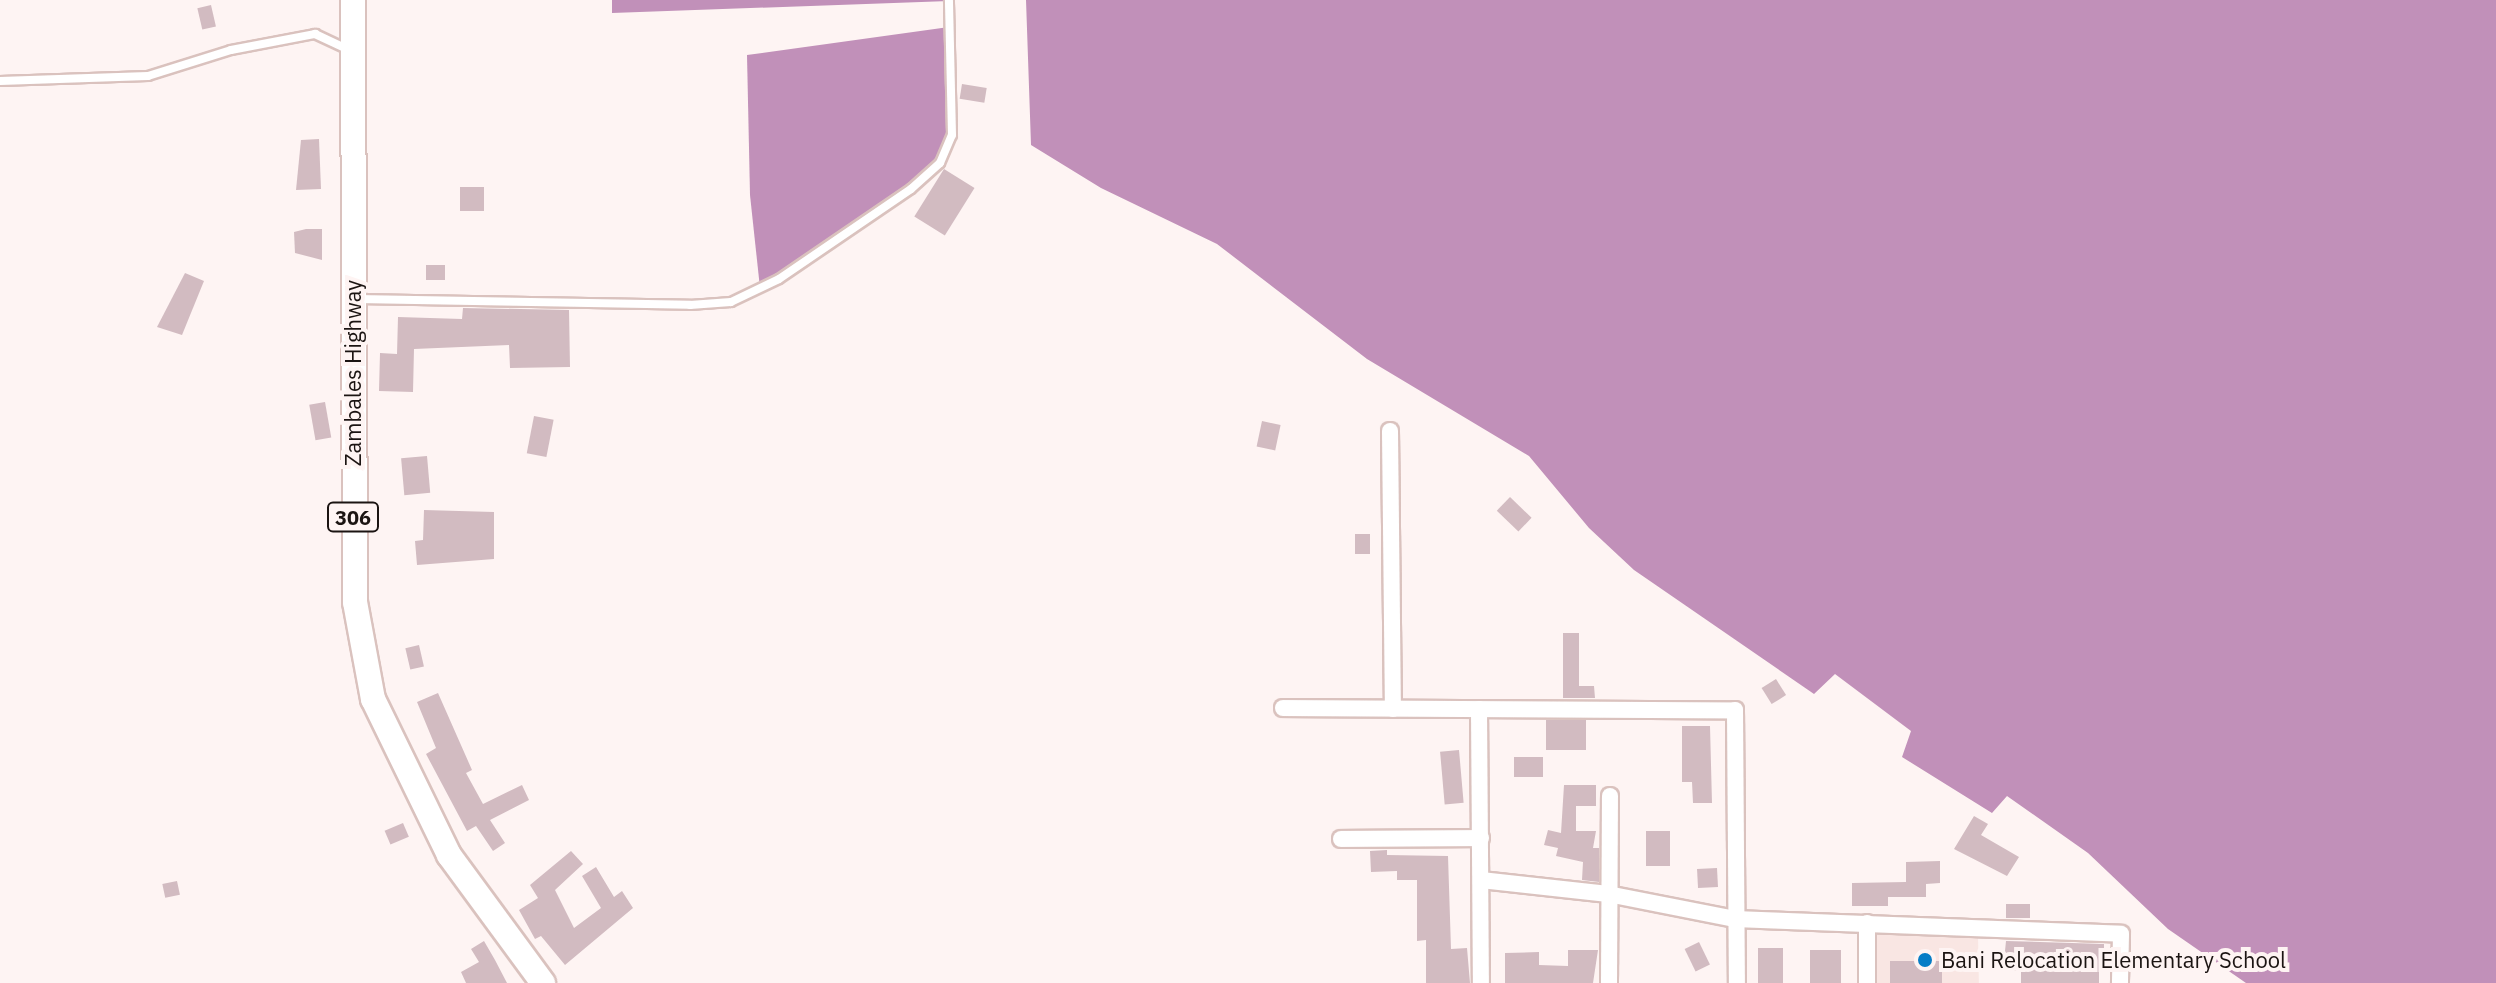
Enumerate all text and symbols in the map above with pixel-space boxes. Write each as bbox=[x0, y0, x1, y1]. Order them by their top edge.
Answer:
street label: Zambales Highway bbox=[340, 280, 366, 466]
road number: 306 bbox=[327, 501, 379, 533]
place label: Bani Relocation Elementary School bbox=[1941, 947, 2286, 973]
marker: Bani Relocation Elementary School bbox=[1916, 951, 1934, 969]

